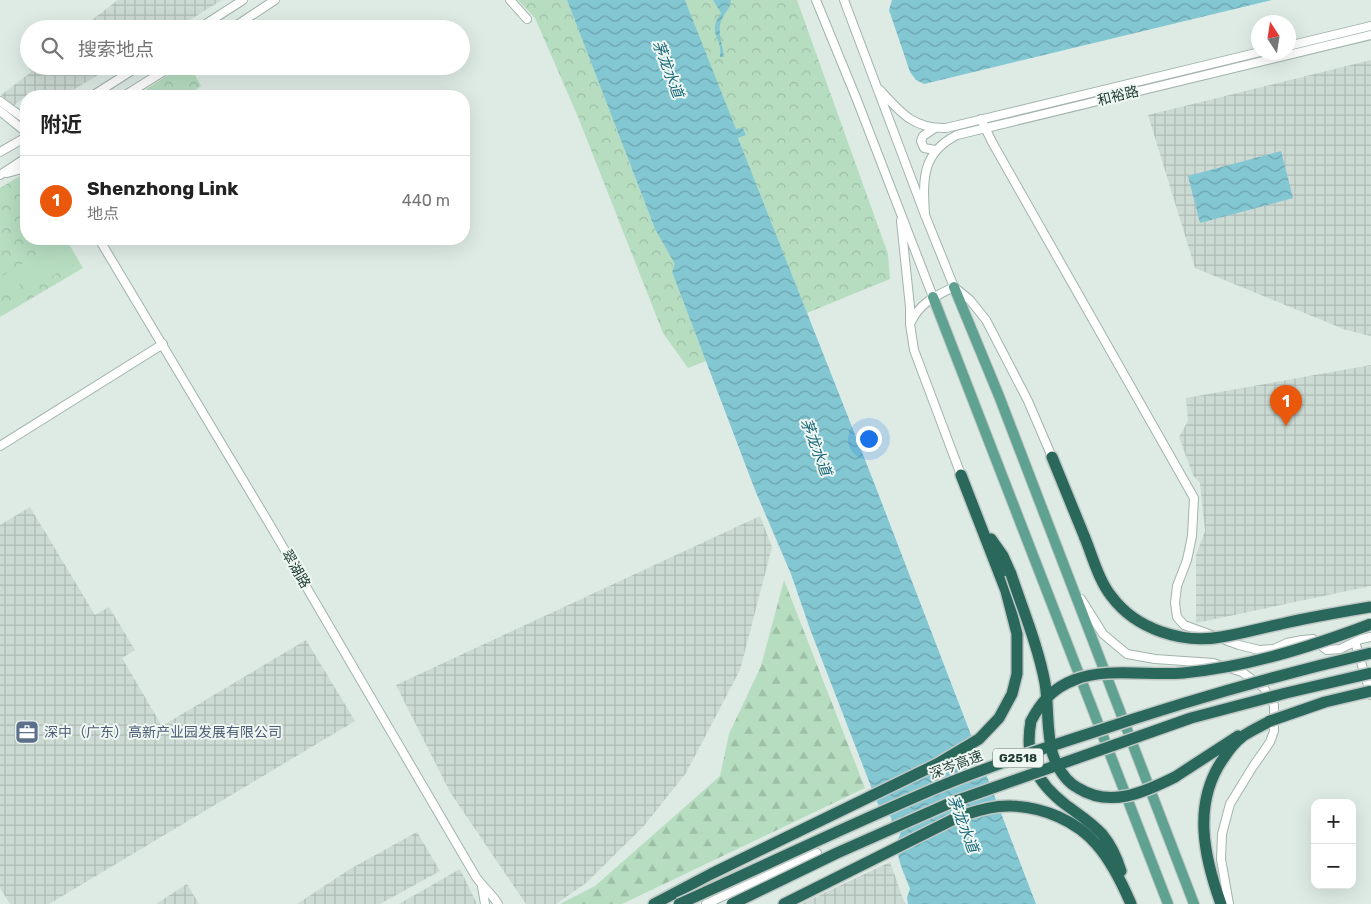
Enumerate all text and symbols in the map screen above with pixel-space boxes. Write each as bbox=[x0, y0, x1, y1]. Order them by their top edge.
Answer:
north arrow bbox=[1251, 15, 1296, 60]
search box bbox=[20, 20, 470, 75]
icon: search bbox=[38, 34, 66, 62]
text: 搜索地点 bbox=[78, 38, 154, 61]
water label: 茅龙水道 bbox=[649, 38, 688, 102]
street label: 和裕路 bbox=[1096, 83, 1140, 109]
text: 附近 bbox=[40, 112, 82, 137]
text: Shenzhong Link bbox=[87, 177, 238, 200]
text: 1 bbox=[52, 191, 60, 210]
text: 440 m bbox=[402, 191, 450, 210]
text: 地点 bbox=[87, 204, 119, 223]
pin: 1 bbox=[1270, 385, 1302, 426]
water label: 茅龙水道 bbox=[797, 416, 836, 480]
your location bbox=[856, 426, 882, 452]
street label: 翠湖路 bbox=[278, 547, 314, 591]
office icon: 深中（广东）高新产业园发展有限公司 bbox=[14, 719, 40, 745]
place label: 深中（广东）高新产业园发展有限公司 bbox=[44, 724, 282, 741]
street label: 深岑高速 bbox=[927, 747, 985, 783]
road number: G2518 bbox=[993, 748, 1043, 768]
water label: 茅龙水道 bbox=[944, 793, 983, 857]
map controls bbox=[1311, 799, 1356, 889]
button: + bbox=[1311, 799, 1356, 844]
button: − bbox=[1311, 844, 1356, 889]

